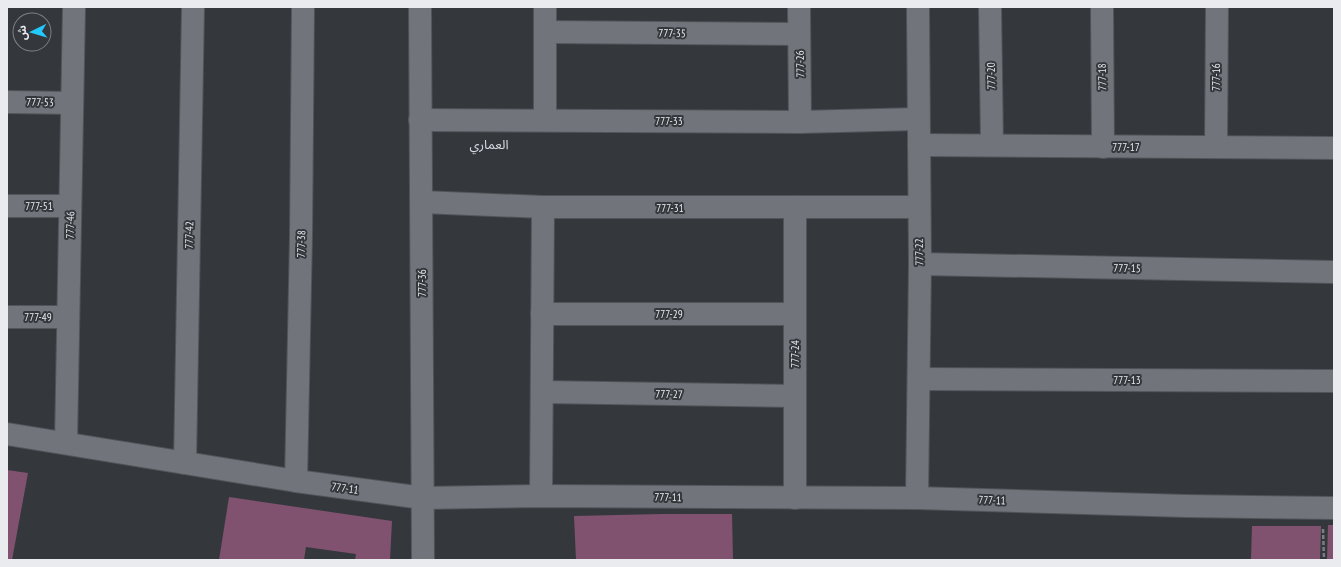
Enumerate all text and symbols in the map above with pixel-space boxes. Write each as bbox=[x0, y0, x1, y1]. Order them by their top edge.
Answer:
north arrow bbox=[12, 12, 52, 52]
text: ش bbox=[14, 25, 30, 41]
street label: 777-35 bbox=[658, 26, 686, 40]
street label: 777-26 bbox=[793, 50, 807, 78]
street label: 777-20 bbox=[984, 62, 998, 90]
street label: 777-18 bbox=[1095, 63, 1109, 91]
street label: 777-16 bbox=[1209, 63, 1223, 91]
street label: 777-53 bbox=[26, 95, 54, 109]
street label: 777-33 bbox=[655, 114, 683, 128]
district label: العماري bbox=[469, 136, 509, 155]
street label: 777-17 bbox=[1112, 140, 1140, 154]
street label: 777-51 bbox=[25, 199, 53, 213]
street label: 777-31 bbox=[656, 201, 684, 215]
street label: 777-46 bbox=[63, 211, 77, 239]
street label: 777-42 bbox=[182, 221, 196, 249]
street label: 777-38 bbox=[294, 230, 308, 258]
street label: 777-22 bbox=[912, 238, 926, 266]
street label: 777-15 bbox=[1113, 261, 1141, 275]
street label: 777-36 bbox=[415, 269, 429, 297]
street label: 777-29 bbox=[655, 307, 683, 321]
street label: 777-49 bbox=[24, 310, 52, 324]
street label: 777-24 bbox=[788, 340, 802, 368]
street label: 777-13 bbox=[1113, 373, 1141, 387]
street label: 777-27 bbox=[655, 387, 683, 401]
street label: 777-11 bbox=[330, 479, 360, 497]
street label: 777-11 bbox=[654, 490, 682, 504]
street label: 777-11 bbox=[978, 493, 1006, 507]

